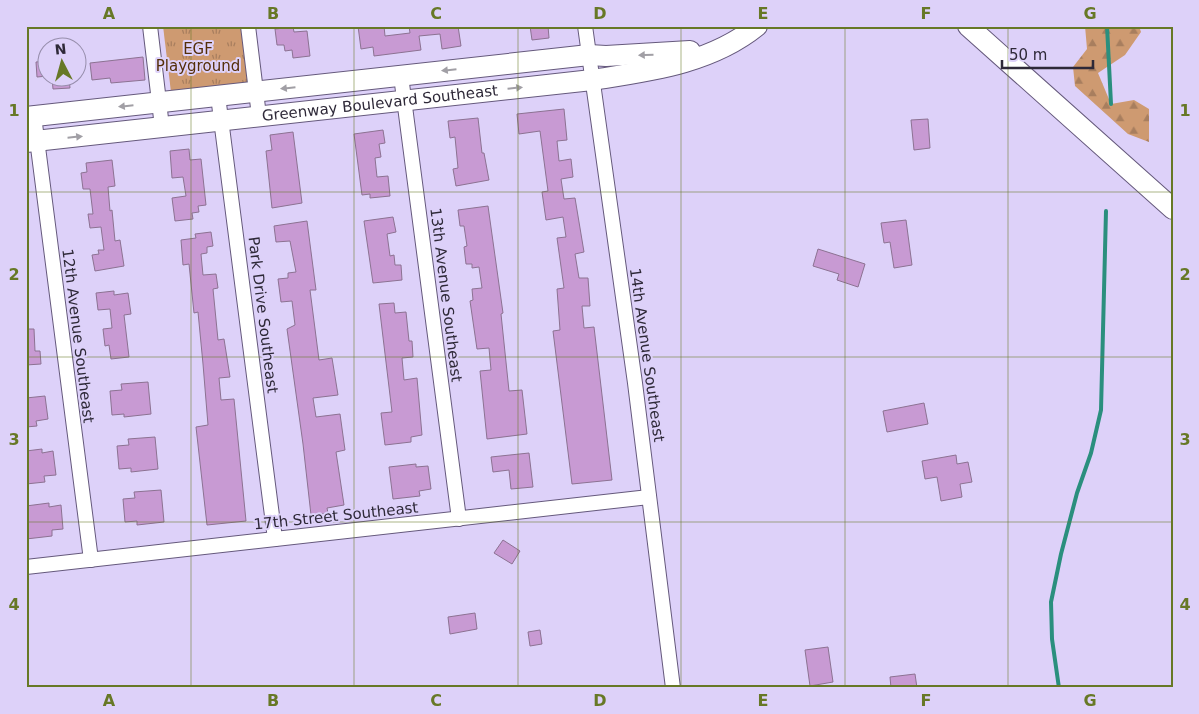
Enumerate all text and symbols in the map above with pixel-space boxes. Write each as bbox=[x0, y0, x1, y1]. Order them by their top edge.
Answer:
text: A bbox=[103, 4, 116, 23]
text: B bbox=[267, 4, 279, 23]
text: C bbox=[430, 4, 442, 23]
text: D bbox=[593, 4, 607, 23]
text: E bbox=[758, 4, 768, 23]
text: F bbox=[921, 4, 931, 23]
text: G bbox=[1083, 4, 1097, 23]
north arrow bbox=[38, 38, 88, 88]
scale bar bbox=[1002, 38, 1093, 70]
park label: EGF Playground bbox=[156, 40, 240, 75]
text: N bbox=[54, 41, 67, 58]
text: 50 m bbox=[1009, 46, 1047, 64]
one-way arrow bbox=[638, 51, 654, 59]
one-way arrow bbox=[441, 67, 457, 75]
street label: Greenway Boulevard Southeast bbox=[261, 81, 499, 125]
one-way arrow bbox=[279, 84, 295, 92]
one-way arrow bbox=[507, 84, 523, 92]
text: 1 bbox=[8, 101, 20, 120]
text: 1 bbox=[1179, 101, 1191, 120]
one-way arrow bbox=[118, 102, 134, 110]
one-way arrow bbox=[67, 133, 83, 141]
street label: 13th Avenue Southeast bbox=[426, 207, 466, 383]
street label: Park Drive Southeast bbox=[244, 236, 282, 394]
street label: 12th Avenue Southeast bbox=[58, 248, 98, 424]
text: 2 bbox=[8, 265, 20, 284]
text: 2 bbox=[1179, 265, 1191, 284]
street label: 14th Avenue Southeast bbox=[626, 267, 668, 443]
text: 3 bbox=[8, 430, 20, 449]
text: 3 bbox=[1179, 430, 1191, 449]
street label: 17th Street Southeast bbox=[253, 498, 419, 534]
text: 4 bbox=[8, 595, 20, 614]
text: 4 bbox=[1179, 595, 1191, 614]
text: A bbox=[103, 691, 116, 710]
text: B bbox=[267, 691, 279, 710]
text: C bbox=[430, 691, 442, 710]
text: D bbox=[593, 691, 607, 710]
text: E bbox=[758, 691, 768, 710]
text: F bbox=[921, 691, 931, 710]
text: G bbox=[1083, 691, 1097, 710]

